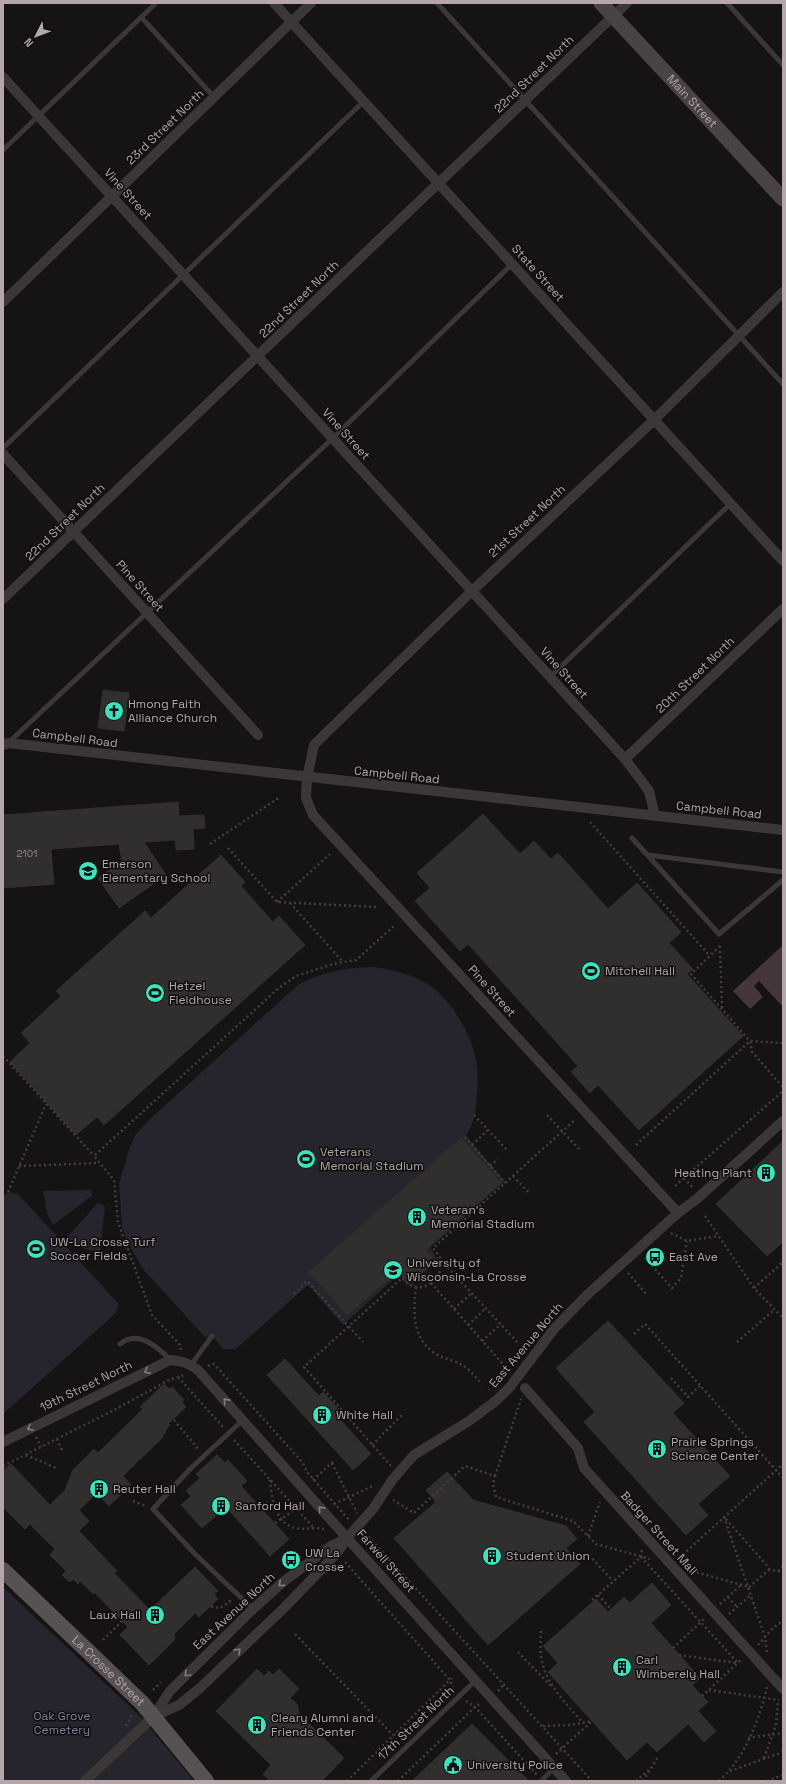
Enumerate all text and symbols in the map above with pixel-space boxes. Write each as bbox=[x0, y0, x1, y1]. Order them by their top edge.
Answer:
north arrow bbox=[16, 16, 56, 56]
street label: 22nd Street North bbox=[491, 32, 577, 116]
text: N bbox=[21, 35, 36, 50]
street label: Main Street bbox=[663, 71, 721, 131]
street label: 23rd Street North bbox=[123, 86, 207, 168]
street label: Vine Street bbox=[100, 165, 156, 223]
street label: State Street bbox=[508, 241, 568, 305]
street label: 22nd Street North bbox=[256, 257, 342, 341]
street label: Vine Street bbox=[318, 405, 374, 463]
street label: 22nd Street North bbox=[22, 480, 108, 564]
street label: 21st Street North bbox=[485, 481, 569, 561]
street label: Pine Street bbox=[113, 557, 167, 615]
street label: 20th Street North bbox=[652, 633, 738, 717]
street label: Vine Street bbox=[536, 644, 592, 702]
place label: Hmong Faith Alliance Church bbox=[128, 696, 217, 726]
church icon: Hmong Faith Alliance Church bbox=[103, 700, 125, 722]
street label: Campbell Road bbox=[31, 725, 119, 751]
street label: Campbell Road bbox=[353, 763, 441, 787]
street label: Campbell Road bbox=[675, 798, 763, 822]
house number: 2101 bbox=[17, 847, 37, 860]
place label: Emerson Elementary School bbox=[102, 856, 210, 886]
school or university icon: Emerson Elementary School bbox=[77, 860, 99, 882]
sports icon: Mitchell Hall bbox=[580, 960, 602, 982]
street label: Pine Street bbox=[465, 962, 519, 1020]
place label: Mitchell Hall bbox=[605, 963, 675, 979]
place label: Hetzel Fieldhouse bbox=[169, 978, 232, 1008]
sports icon: Hetzel Fieldhouse bbox=[144, 982, 166, 1004]
place label: Veterans Memorial Stadium bbox=[320, 1144, 424, 1174]
sports icon: Veterans Memorial Stadium bbox=[295, 1148, 317, 1170]
building icon: Heating Plant bbox=[755, 1162, 777, 1184]
place label: Heating Plant bbox=[674, 1165, 752, 1181]
place label: Veteran's Memorial Stadium bbox=[431, 1202, 535, 1232]
building icon: Veteran's Memorial Stadium bbox=[406, 1206, 428, 1228]
place label: UW-La Crosse Turf Soccer Fields bbox=[50, 1234, 156, 1264]
sports icon: UW-La Crosse Turf Soccer Fields bbox=[25, 1238, 47, 1260]
bus stop icon: East Ave bbox=[644, 1246, 666, 1268]
place label: East Ave bbox=[669, 1249, 718, 1265]
place label: University of Wisconsin-La Crosse bbox=[407, 1255, 527, 1285]
school or university icon: University of Wisconsin-La Crosse bbox=[382, 1259, 404, 1281]
street label: East Avenue North bbox=[486, 1299, 566, 1391]
street label: 19th Street North bbox=[37, 1357, 135, 1415]
one-way arrow bbox=[143, 1366, 151, 1374]
one-way arrow bbox=[223, 1398, 231, 1406]
building icon: White Hall bbox=[311, 1404, 333, 1426]
place label: White Hall bbox=[336, 1407, 393, 1423]
one-way arrow bbox=[27, 1423, 34, 1431]
place label: Prairie Springs Science Center bbox=[671, 1434, 760, 1464]
building icon: Prairie Springs Science Center bbox=[646, 1438, 668, 1460]
building icon: Reuter Hall bbox=[88, 1478, 110, 1500]
place label: Reuter Hall bbox=[113, 1481, 176, 1497]
street label: Badger Street Mall bbox=[617, 1488, 701, 1578]
building icon: Sanford Hall bbox=[210, 1495, 232, 1517]
place label: Sanford Hall bbox=[235, 1498, 305, 1514]
one-way arrow bbox=[319, 1506, 326, 1514]
street label: Farwell Street bbox=[353, 1526, 419, 1596]
place label: UW La Crosse bbox=[305, 1545, 344, 1575]
building icon: Student Union bbox=[481, 1545, 503, 1567]
place label: Student Union bbox=[506, 1548, 590, 1564]
bus stop icon: UW La Crosse bbox=[280, 1549, 302, 1571]
street label: East Avenue North bbox=[190, 1569, 278, 1653]
one-way arrow bbox=[278, 1580, 285, 1587]
building icon: Laux Hall bbox=[144, 1604, 166, 1626]
place label: Laux Hall bbox=[90, 1607, 141, 1623]
street label: La Crosse Street bbox=[68, 1632, 149, 1710]
one-way arrow bbox=[233, 1649, 241, 1656]
place label: Carl Wimberely Hall bbox=[636, 1652, 720, 1682]
building icon: Carl Wimberely Hall bbox=[611, 1656, 633, 1678]
one-way arrow bbox=[184, 1669, 192, 1677]
street label: 17th Street North bbox=[374, 1682, 458, 1764]
park label: Oak Grove Cemetery bbox=[33, 1708, 91, 1738]
place label: Cleary Alumni and Friends Center bbox=[271, 1710, 374, 1740]
building icon: Cleary Alumni and Friends Center bbox=[246, 1714, 268, 1736]
public building icon: University Police bbox=[442, 1754, 464, 1776]
place label: University Police bbox=[467, 1757, 563, 1773]

